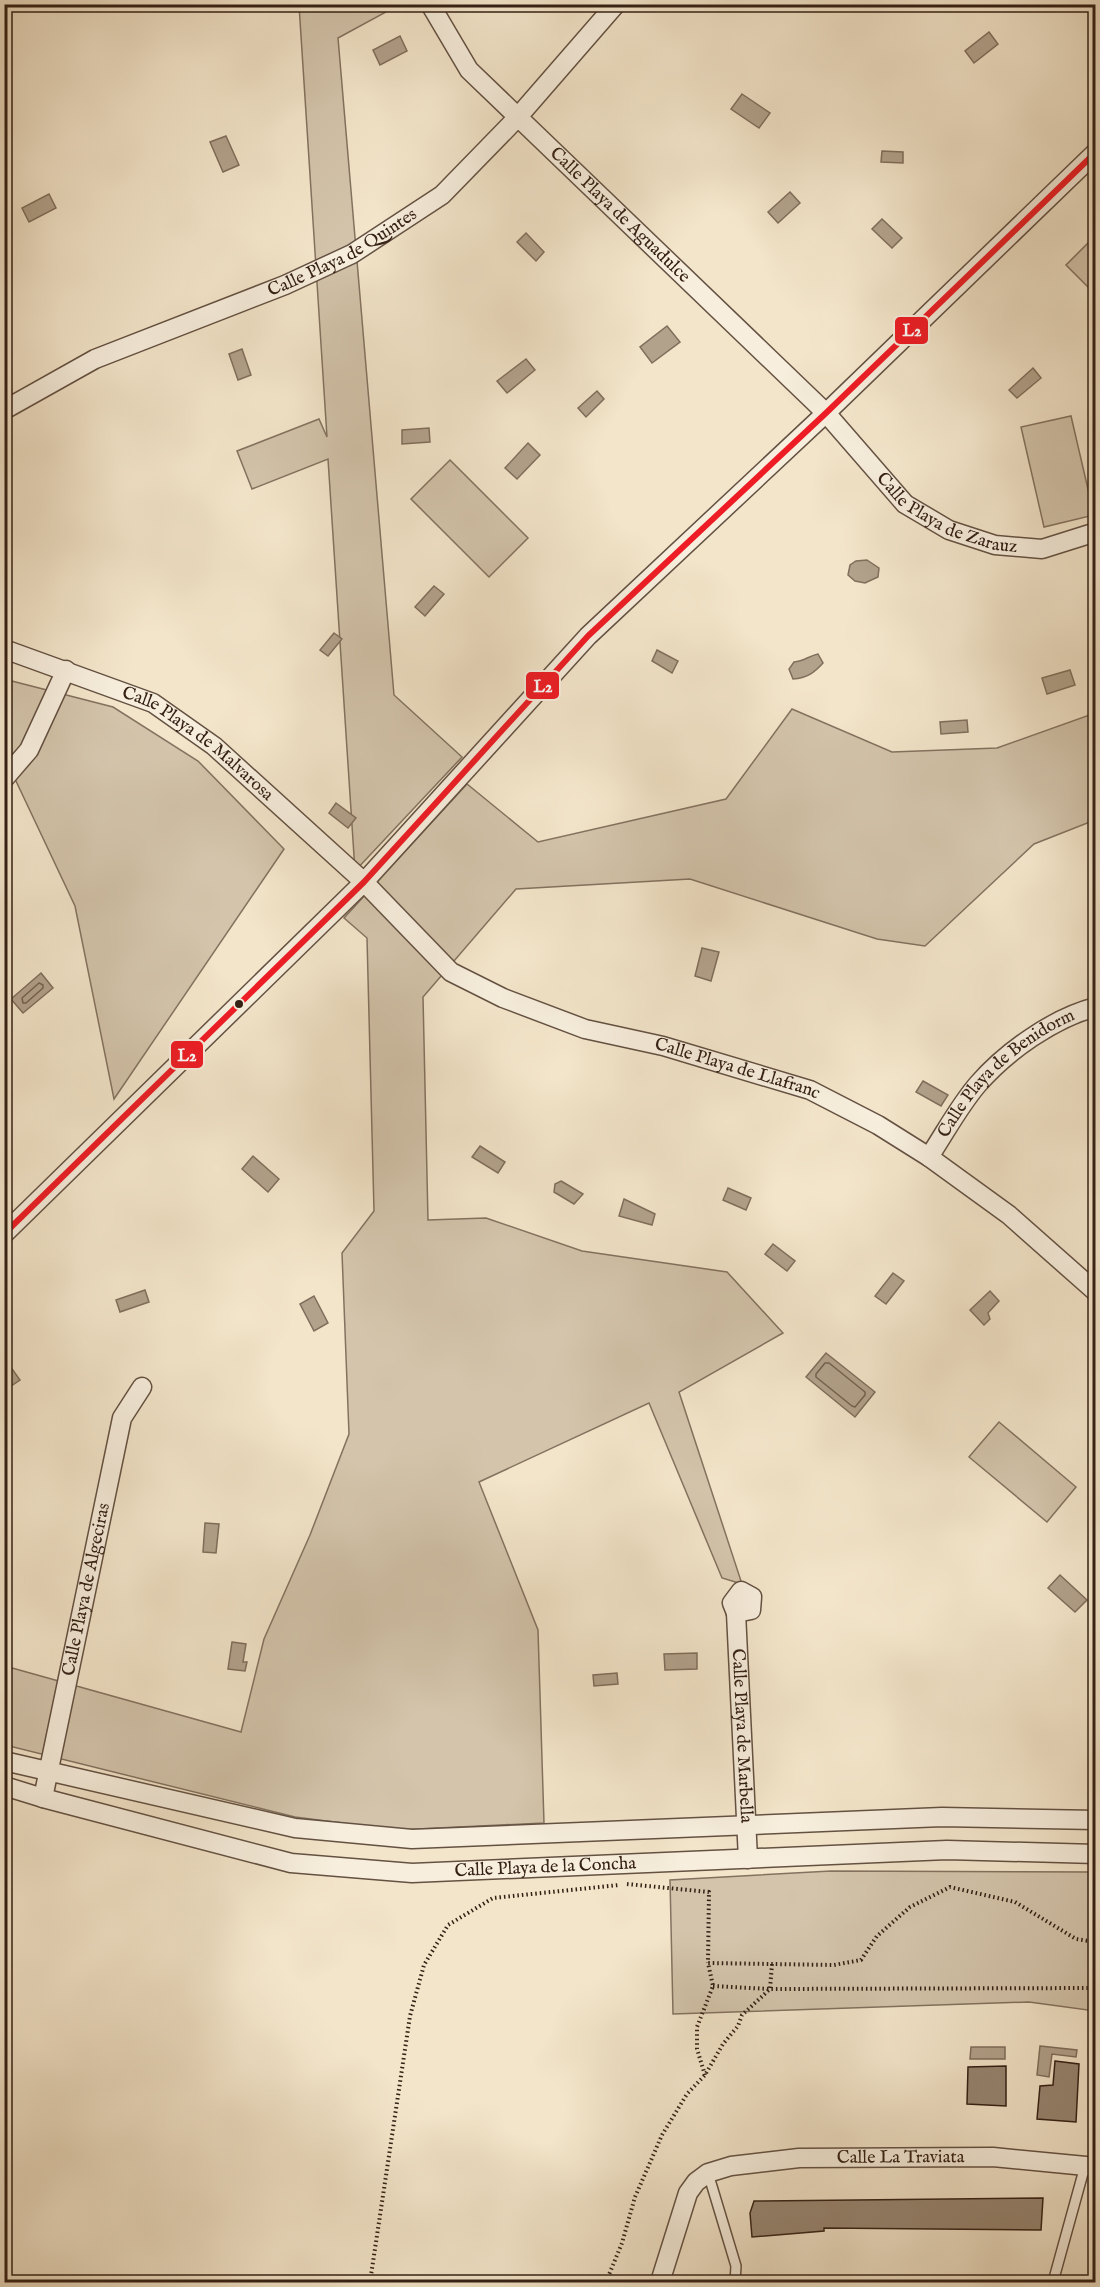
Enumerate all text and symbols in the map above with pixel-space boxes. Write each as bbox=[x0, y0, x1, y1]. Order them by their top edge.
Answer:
street label: Calle Playa de Aguadulce bbox=[545, 142, 695, 288]
street label: Calle Playa de Quintes bbox=[264, 203, 421, 302]
line badge: L2 bbox=[894, 316, 929, 345]
text: L2 bbox=[903, 322, 922, 342]
street label: Calle Playa de Zarauz bbox=[871, 467, 1018, 558]
line badge: L2 bbox=[525, 671, 560, 700]
text: L2 bbox=[534, 678, 553, 698]
street label: Calle Playa de Malvarosa bbox=[119, 681, 279, 806]
unlabelled marker bbox=[233, 998, 245, 1010]
street label: Calle Playa de Benidorm bbox=[933, 1004, 1078, 1142]
street label: Calle Playa de Llafranc bbox=[653, 1033, 824, 1105]
line badge: L2 bbox=[170, 1040, 204, 1069]
text: L2 bbox=[178, 1047, 197, 1067]
street label: Calle Playa de Algeciras bbox=[57, 1501, 116, 1678]
street label: Calle Playa de Marbella bbox=[726, 1648, 758, 1824]
street label: Calle Playa de la Concha bbox=[454, 1852, 637, 1883]
street label: Calle La Traviata bbox=[837, 2146, 965, 2169]

